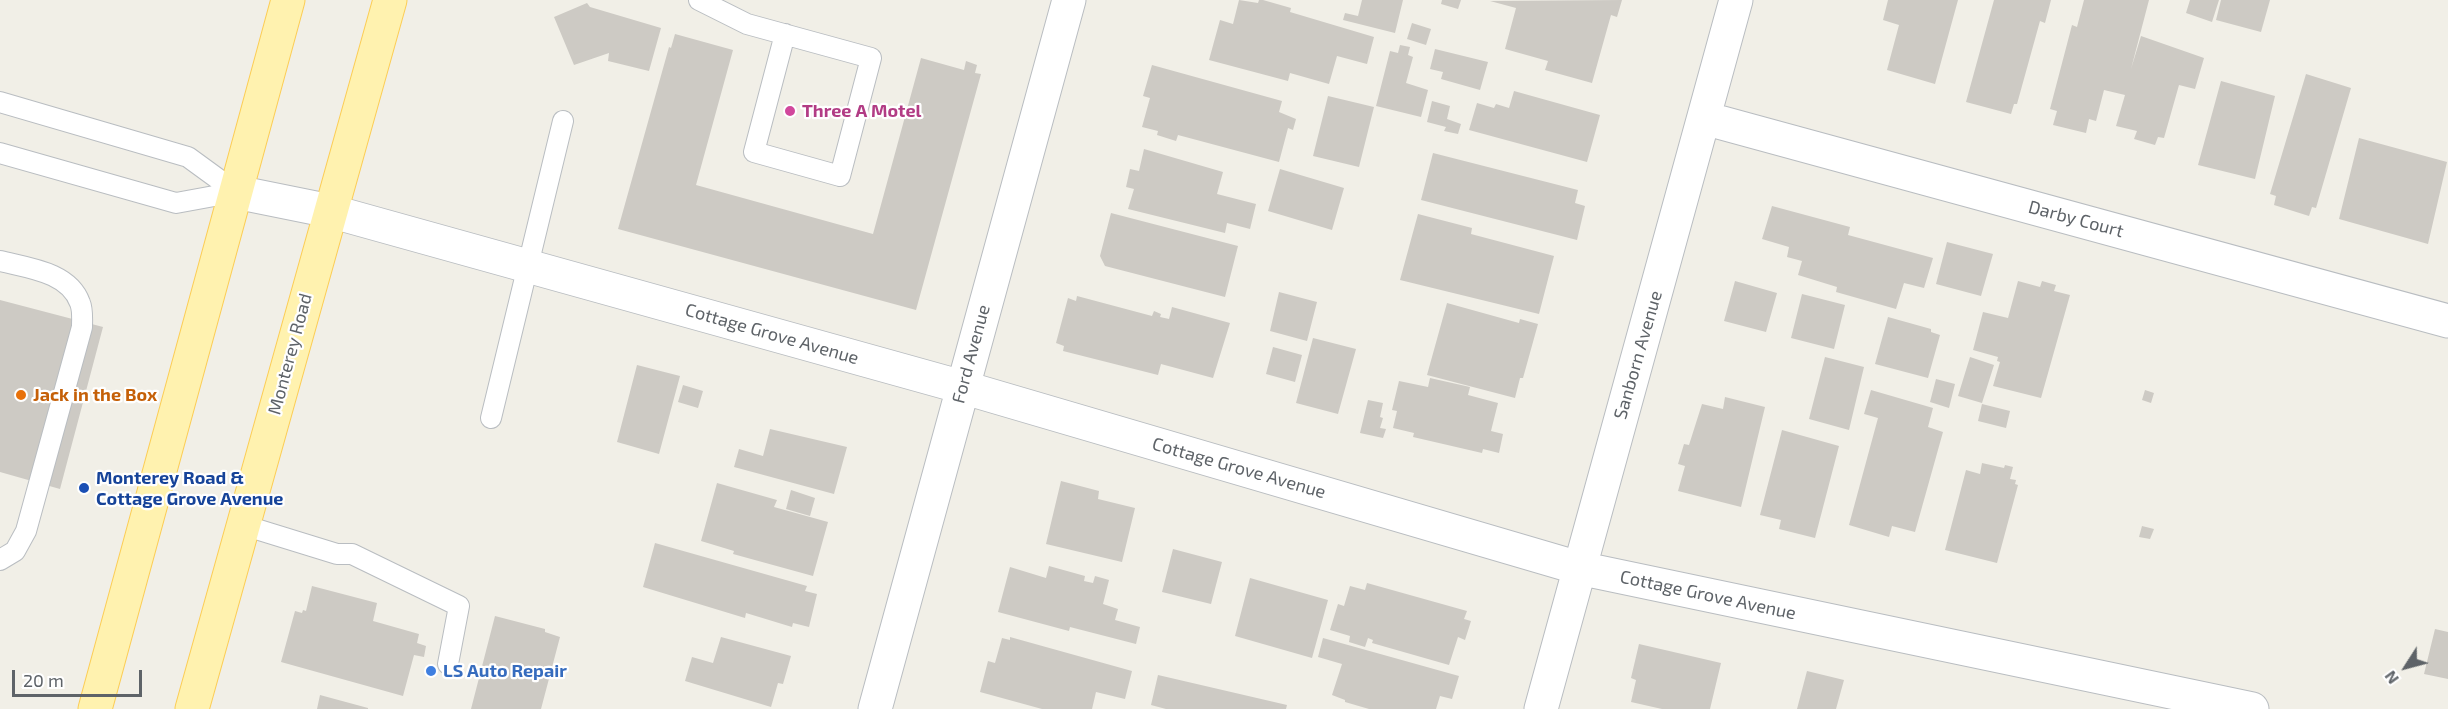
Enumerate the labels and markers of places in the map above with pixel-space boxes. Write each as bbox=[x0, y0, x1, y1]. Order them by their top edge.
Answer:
place label: Three A Motel bbox=[802, 100, 922, 122]
marker: Three A Motel bbox=[783, 104, 797, 118]
place label: Jack in the Box bbox=[33, 384, 157, 406]
marker: Jack in the Box bbox=[14, 388, 28, 402]
place label: Monterey Road & Cottage Grove Avenue bbox=[96, 467, 283, 510]
marker: Monterey Road & Cottage Grove Avenue bbox=[77, 481, 91, 495]
place label: LS Auto Repair bbox=[443, 660, 567, 682]
marker: LS Auto Repair bbox=[424, 664, 438, 678]

